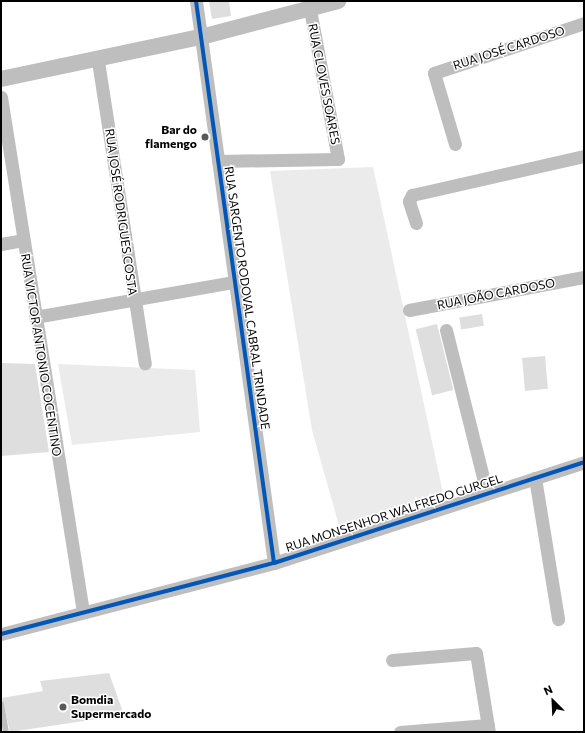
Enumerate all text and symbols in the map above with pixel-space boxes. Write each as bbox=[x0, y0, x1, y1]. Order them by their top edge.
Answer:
street label: RUA CLOVES SOARES bbox=[305, 22, 343, 146]
street label: RUA JOSÉ CARDOSO bbox=[451, 23, 567, 73]
place label: Bar do flamengo bbox=[145, 123, 197, 151]
street label: RUA JOSÉ RODRIGUES COSTA bbox=[102, 128, 140, 296]
marker: Bar do flamengo bbox=[200, 132, 210, 142]
street label: RUA SARGENTO RODOVAL CABRAL TRINDADE bbox=[221, 165, 273, 431]
street label: RUA VICTOR ANTONIO COCENTINO bbox=[18, 252, 64, 458]
street label: RUA JOÃO CARDOSO bbox=[436, 276, 556, 312]
street label: RUA MONSENHOR WALFREDO GURGEL bbox=[284, 471, 504, 555]
north arrow bbox=[533, 681, 573, 721]
text: N bbox=[541, 682, 554, 697]
place label: Bomdia Supermercado bbox=[71, 693, 151, 721]
marker: Bomdia Supermercado bbox=[58, 702, 68, 712]

